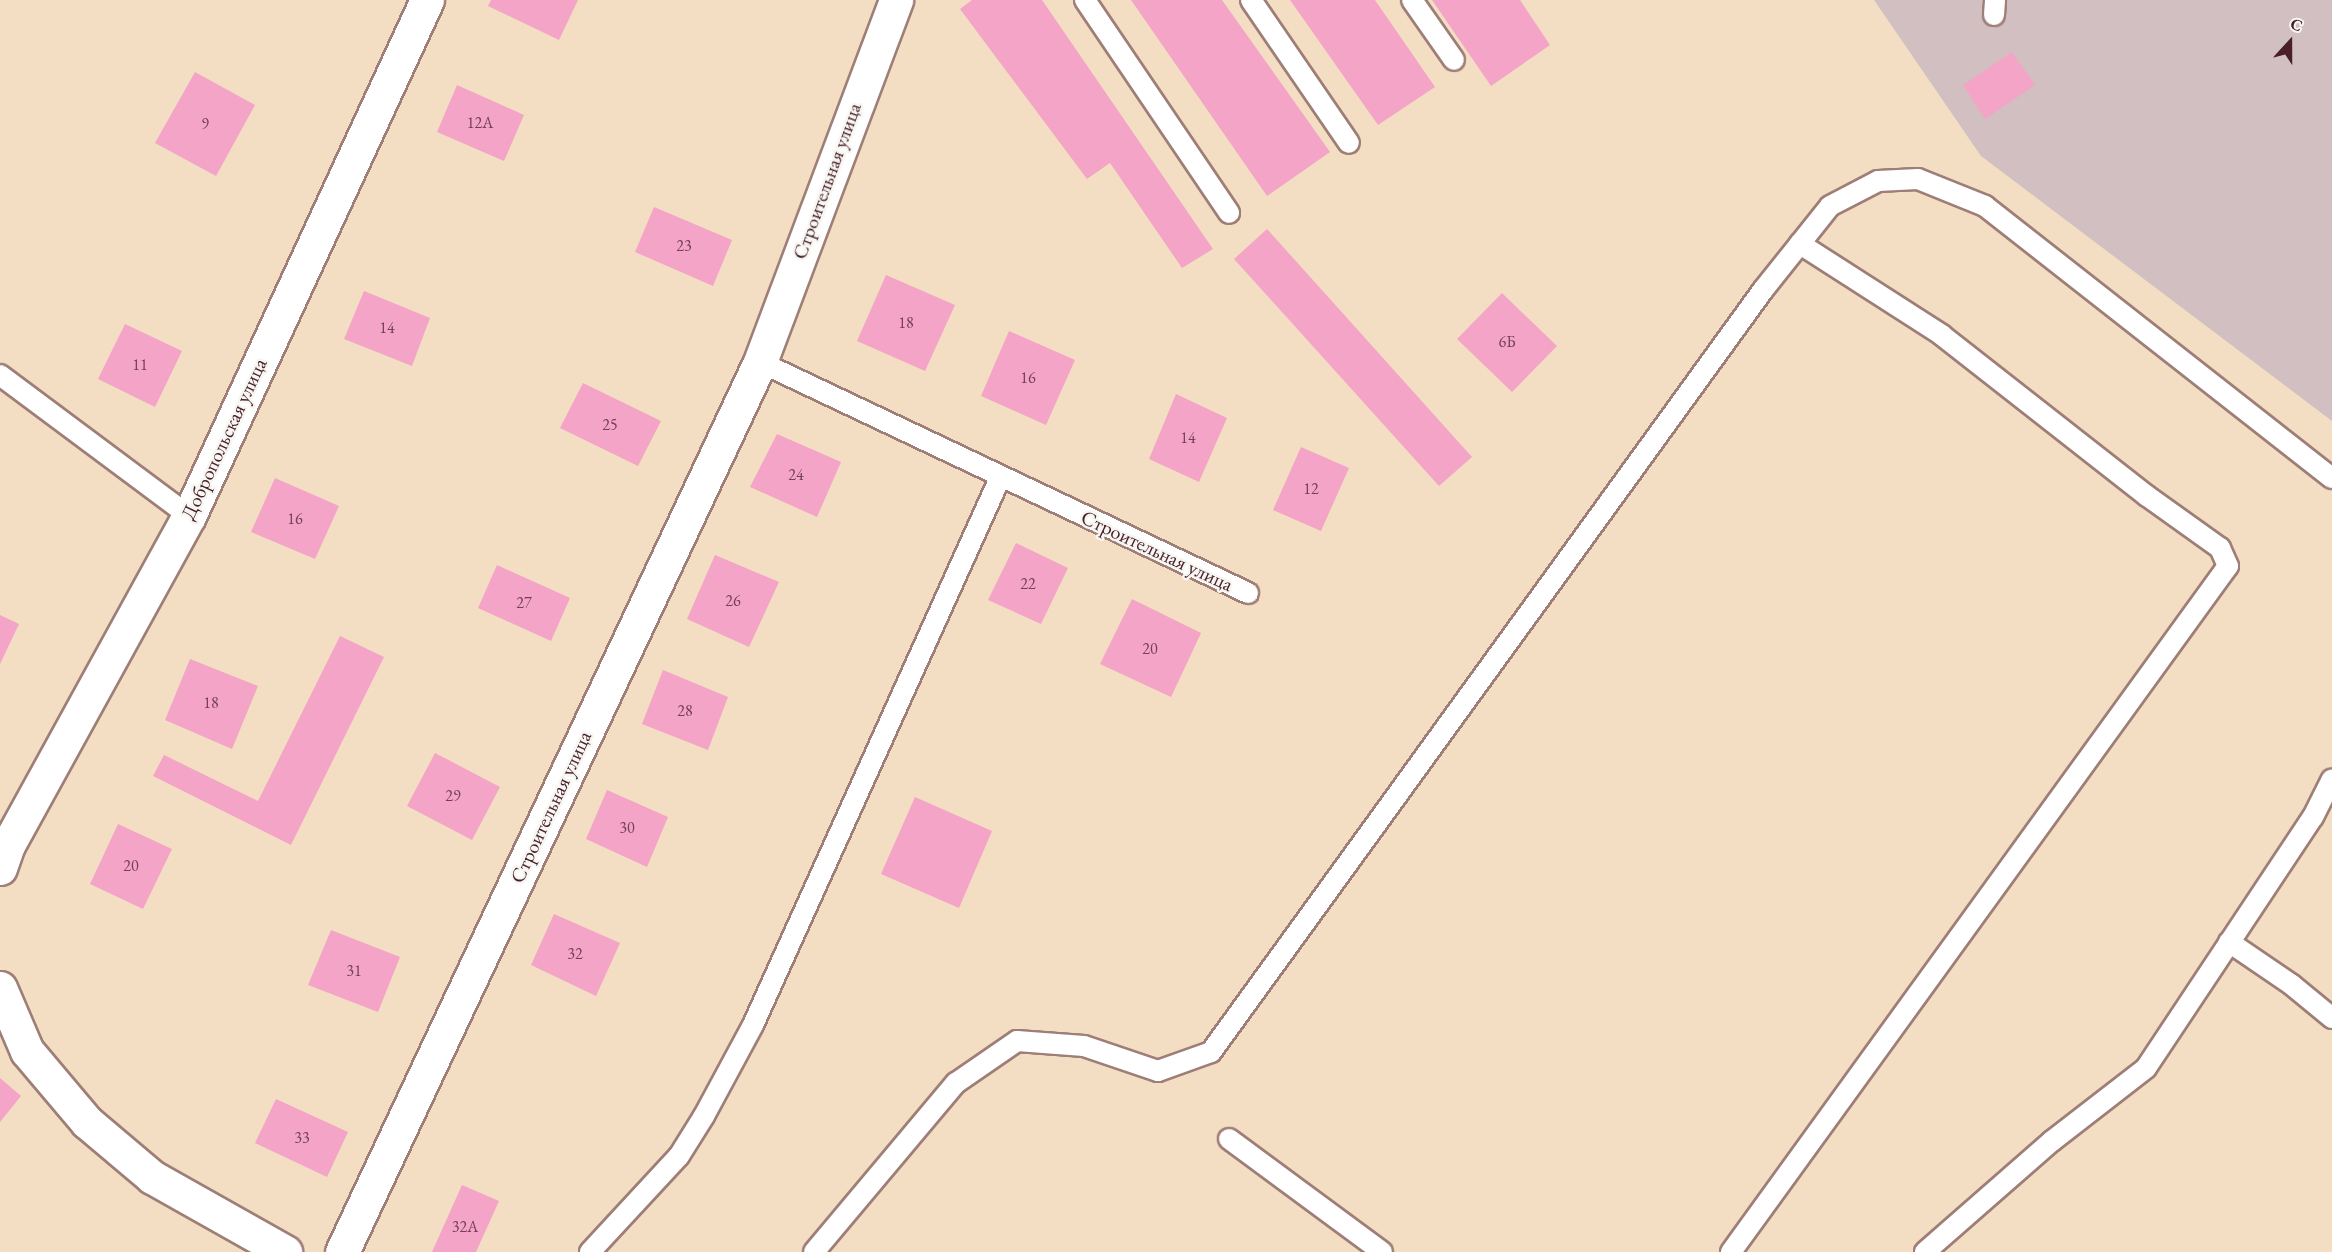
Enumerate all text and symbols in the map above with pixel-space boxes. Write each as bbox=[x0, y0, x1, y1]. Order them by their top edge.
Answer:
north arrow bbox=[2260, 12, 2320, 72]
text: С bbox=[2288, 13, 2306, 37]
street label: Строительная улица bbox=[788, 100, 866, 262]
house number: 12А bbox=[467, 113, 493, 133]
house number: 9 bbox=[201, 114, 209, 134]
house number: 23 bbox=[676, 236, 692, 256]
house number: 18 bbox=[898, 313, 914, 333]
house number: 14 bbox=[379, 318, 395, 338]
house number: 6Б bbox=[1498, 332, 1516, 352]
street label: Добропольская улица bbox=[176, 354, 272, 524]
house number: 11 bbox=[132, 355, 148, 375]
house number: 16 bbox=[1020, 368, 1036, 388]
house number: 25 bbox=[602, 415, 618, 435]
house number: 14 bbox=[1180, 428, 1196, 448]
house number: 24 bbox=[788, 465, 804, 485]
house number: 12 bbox=[1303, 479, 1319, 499]
street label: Строительная улица bbox=[1077, 505, 1237, 597]
house number: 16 bbox=[287, 509, 303, 529]
house number: 22 bbox=[1020, 574, 1036, 594]
house number: 26 bbox=[725, 591, 741, 611]
house number: 27 bbox=[516, 593, 532, 613]
house number: 20 bbox=[1142, 639, 1158, 659]
house number: 18 bbox=[203, 693, 219, 713]
house number: 28 bbox=[677, 701, 693, 721]
street label: Строительная улица bbox=[505, 727, 597, 887]
house number: 29 bbox=[445, 786, 461, 806]
house number: 30 bbox=[619, 818, 635, 838]
house number: 20 bbox=[123, 856, 139, 876]
house number: 32 bbox=[567, 944, 583, 964]
house number: 31 bbox=[346, 961, 362, 981]
house number: 33 bbox=[294, 1128, 310, 1148]
house number: 32А bbox=[452, 1217, 478, 1237]

